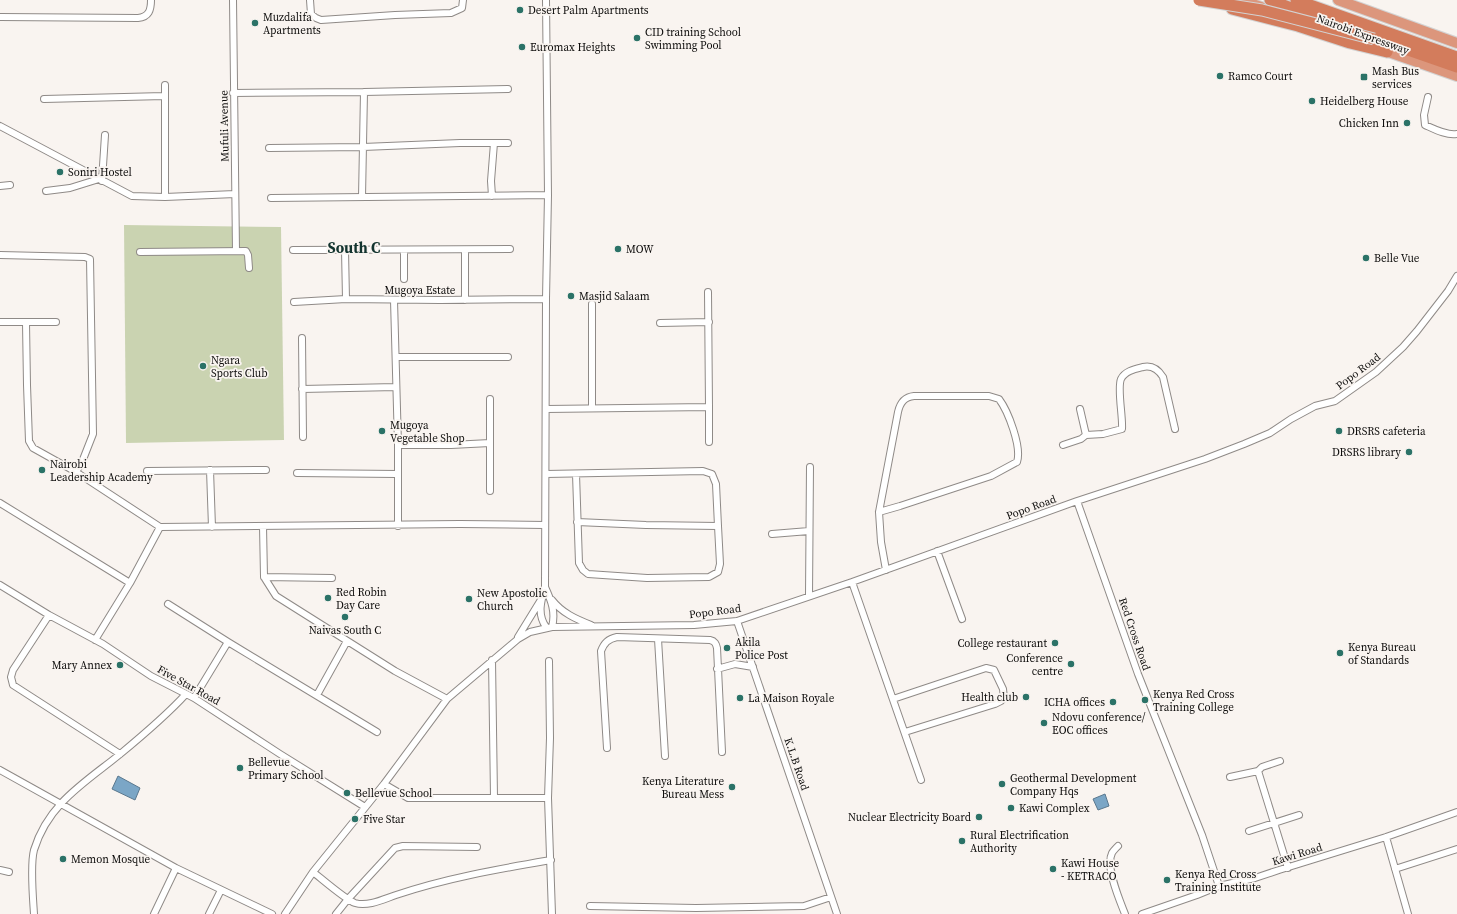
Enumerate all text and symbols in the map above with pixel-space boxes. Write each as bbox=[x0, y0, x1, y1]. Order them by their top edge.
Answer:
place label: Desert Palm Apartments bbox=[528, 3, 649, 18]
marker: Desert Palm Apartments bbox=[515, 5, 525, 15]
place label: Muzdalifa Apartments bbox=[263, 10, 321, 38]
street label: Nairobi Expressway bbox=[1315, 11, 1411, 58]
marker: Muzdalifa Apartments bbox=[250, 18, 260, 28]
place label: CID training School Swimming Pool bbox=[645, 25, 741, 53]
marker: CID training School Swimming Pool bbox=[632, 33, 642, 43]
place label: Euromax Heights bbox=[530, 40, 615, 55]
marker: Euromax Heights bbox=[517, 42, 527, 52]
place label: Mash Bus services bbox=[1372, 64, 1419, 92]
place label: Ramco Court bbox=[1228, 69, 1293, 84]
marker: Ramco Court bbox=[1215, 71, 1225, 81]
marker: Mash Bus services bbox=[1359, 72, 1369, 82]
street label: Mufuli Avenue bbox=[216, 90, 233, 162]
place label: Heidelberg House bbox=[1320, 94, 1409, 109]
marker: Heidelberg House bbox=[1307, 96, 1317, 106]
place label: Chicken Inn bbox=[1339, 116, 1399, 131]
marker: Chicken Inn bbox=[1402, 118, 1412, 128]
place label: Soniri Hostel bbox=[68, 165, 132, 180]
marker: Soniri Hostel bbox=[55, 167, 65, 177]
district label: South C bbox=[328, 237, 380, 258]
place label: MOW bbox=[626, 242, 654, 257]
marker: MOW bbox=[613, 244, 623, 254]
place label: Belle Vue bbox=[1374, 251, 1420, 266]
marker: Belle Vue bbox=[1361, 253, 1371, 263]
street label: Mugoya Estate bbox=[385, 283, 456, 298]
place label: Masjid Salaam bbox=[579, 289, 650, 304]
marker: Masjid Salaam bbox=[566, 291, 576, 301]
street label: Popo Road bbox=[1333, 349, 1384, 393]
place label: Ngara Sports Club bbox=[211, 353, 268, 381]
marker: Ngara Sports Club bbox=[198, 361, 208, 371]
place label: Mugoya Vegetable Shop bbox=[390, 418, 465, 446]
place label: DRSRS cafeteria bbox=[1347, 424, 1426, 439]
marker: Mugoya Vegetable Shop bbox=[377, 426, 387, 436]
marker: DRSRS cafeteria bbox=[1334, 426, 1344, 436]
place label: DRSRS library bbox=[1332, 445, 1401, 460]
marker: DRSRS library bbox=[1404, 447, 1414, 457]
place label: Nairobi Leadership Academy bbox=[50, 457, 153, 485]
marker: Nairobi Leadership Academy bbox=[37, 465, 47, 475]
street label: Popo Road bbox=[1004, 491, 1059, 523]
place label: Red Robin Day Care bbox=[336, 585, 387, 613]
place label: New Apostolic Church bbox=[477, 586, 548, 614]
marker: Red Robin Day Care bbox=[323, 593, 333, 603]
marker: New Apostolic Church bbox=[464, 594, 474, 604]
street label: Red Cross Road bbox=[1115, 596, 1154, 673]
street label: Popo Road bbox=[688, 601, 743, 622]
marker: Naivas South C bbox=[340, 612, 350, 622]
place label: Naivas South C bbox=[309, 623, 381, 638]
place label: Akila Police Post bbox=[735, 635, 788, 663]
place label: College restaurant bbox=[957, 636, 1047, 651]
marker: College restaurant bbox=[1050, 638, 1060, 648]
place label: Kenya Bureau of Standards bbox=[1348, 640, 1416, 668]
marker: Akila Police Post bbox=[722, 643, 732, 653]
marker: Kenya Bureau of Standards bbox=[1335, 648, 1345, 658]
place label: Conference centre bbox=[1006, 651, 1063, 679]
place label: Mary Annex bbox=[52, 658, 112, 673]
marker: Conference centre bbox=[1066, 659, 1076, 669]
marker: Mary Annex bbox=[115, 660, 125, 670]
street label: Five Star Road bbox=[155, 662, 224, 709]
place label: Kenya Red Cross Training College bbox=[1153, 687, 1234, 715]
place label: Health club bbox=[961, 690, 1018, 705]
place label: La Maison Royale bbox=[748, 691, 835, 706]
marker: Health club bbox=[1021, 692, 1031, 702]
marker: La Maison Royale bbox=[735, 693, 745, 703]
place label: ICHA offices bbox=[1044, 695, 1105, 710]
marker: Kenya Red Cross Training College bbox=[1140, 695, 1150, 705]
marker: ICHA offices bbox=[1108, 697, 1118, 707]
place label: Ndovu conference/ EOC offices bbox=[1052, 710, 1146, 738]
marker: Ndovu conference/ EOC offices bbox=[1039, 718, 1049, 728]
street label: K.L.B Road bbox=[780, 736, 813, 793]
place label: Bellevue Primary School bbox=[248, 755, 323, 783]
marker: Bellevue Primary School bbox=[235, 763, 245, 773]
place label: Geothermal Development Company Hqs bbox=[1010, 771, 1137, 799]
place label: Kenya Literature Bureau Mess bbox=[642, 774, 724, 802]
marker: Geothermal Development Company Hqs bbox=[997, 779, 1007, 789]
marker: Kenya Literature Bureau Mess bbox=[727, 782, 737, 792]
place label: Bellevue School bbox=[355, 786, 432, 801]
marker: Bellevue School bbox=[342, 788, 352, 798]
place label: Kawi Complex bbox=[1019, 801, 1090, 816]
marker: Kawi Complex bbox=[1006, 803, 1016, 813]
place label: Nuclear Electricity Board bbox=[848, 810, 972, 825]
place label: Five Star bbox=[363, 812, 406, 827]
marker: Nuclear Electricity Board bbox=[974, 812, 984, 822]
marker: Five Star bbox=[350, 814, 360, 824]
place label: Rural Electrification Authority bbox=[970, 828, 1069, 856]
marker: Rural Electrification Authority bbox=[957, 836, 967, 846]
street label: Kawi Road bbox=[1270, 840, 1325, 869]
place label: Memon Mosque bbox=[71, 852, 150, 867]
marker: Memon Mosque bbox=[58, 854, 68, 864]
place label: Kawi House - KETRACO bbox=[1061, 856, 1119, 884]
marker: Kawi House - KETRACO bbox=[1048, 864, 1058, 874]
place label: Kenya Red Cross Training Institute bbox=[1175, 867, 1262, 895]
marker: Kenya Red Cross Training Institute bbox=[1162, 875, 1172, 885]

